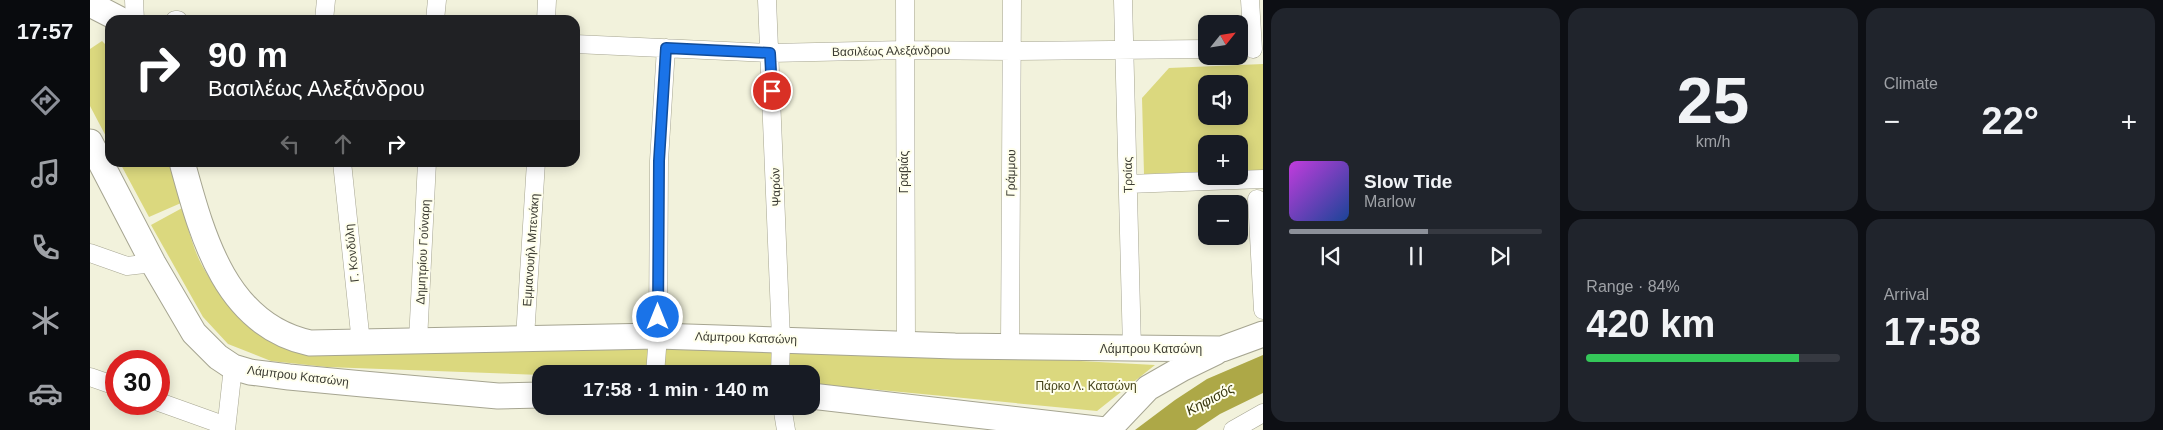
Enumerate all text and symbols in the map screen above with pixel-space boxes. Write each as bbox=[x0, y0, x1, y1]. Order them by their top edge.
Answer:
north arrow bbox=[1198, 15, 1248, 65]
map controls bbox=[1198, 15, 1248, 245]
text: 17:57 bbox=[17, 19, 73, 44]
icon: right bbox=[125, 35, 190, 100]
text: 90 m bbox=[208, 35, 288, 74]
street label: Βασιλέως Αλεξάνδρου bbox=[832, 43, 950, 59]
text: 25 bbox=[1677, 64, 1749, 137]
pin bbox=[751, 70, 793, 112]
button: sound bbox=[1198, 75, 1248, 125]
text: Climate bbox=[1884, 75, 1938, 92]
text: Βασιλέως Αλεξάνδρου bbox=[208, 76, 425, 101]
icon: arrive bbox=[758, 77, 786, 105]
icon: directions bbox=[28, 83, 63, 118]
text: 22° bbox=[1982, 100, 2039, 142]
text: − bbox=[1884, 106, 1900, 137]
text: + bbox=[2121, 106, 2137, 137]
icon: left bbox=[276, 130, 304, 158]
icon: ahead bbox=[329, 130, 357, 158]
icon: right bbox=[382, 130, 410, 158]
text: km/h bbox=[1696, 133, 1730, 150]
button: + bbox=[1198, 135, 1248, 185]
street label: Γράμμου bbox=[1004, 149, 1018, 197]
street label: Γραβιάς bbox=[897, 150, 911, 193]
icon: music bbox=[28, 156, 63, 191]
street label: Τροίας bbox=[1121, 157, 1135, 193]
street label: Ψαρών bbox=[768, 167, 784, 207]
text: Slow Tide bbox=[1364, 171, 1452, 192]
street label: Εμμανουήλ Μπενάκη bbox=[520, 193, 542, 307]
text: Marlow bbox=[1364, 193, 1416, 210]
button: − bbox=[1198, 195, 1248, 245]
street label: Δημητρίου Γούναρη bbox=[413, 199, 433, 305]
street label: Γ. Κονδύλη bbox=[342, 223, 362, 283]
icon: phone bbox=[28, 230, 63, 265]
icon: previous bbox=[1317, 242, 1345, 270]
icon: pause bbox=[1402, 242, 1430, 270]
icon: next bbox=[1486, 242, 1514, 270]
text: Range · 84% bbox=[1586, 278, 1680, 295]
text: Arrival bbox=[1884, 286, 1929, 303]
position arrow bbox=[631, 290, 683, 342]
icon: climate bbox=[28, 303, 63, 338]
text: 420 km bbox=[1586, 303, 1715, 345]
text: 17:58 bbox=[1884, 311, 1981, 353]
street label: Λάμπρου Κατσώνη bbox=[695, 329, 797, 347]
street label: Λάμπρου Κατσώνη bbox=[1100, 342, 1202, 356]
speed limit sign: 30 bbox=[105, 350, 170, 415]
street label: Λάμπρου Κατσώνη bbox=[246, 363, 350, 389]
icon: car bbox=[28, 376, 63, 411]
text: 17:58 · 1 min · 140 m bbox=[583, 379, 769, 400]
park label: Πάρκο Λ. Κατσώνη bbox=[1035, 379, 1137, 393]
water label: Κηφισός bbox=[1183, 380, 1237, 418]

